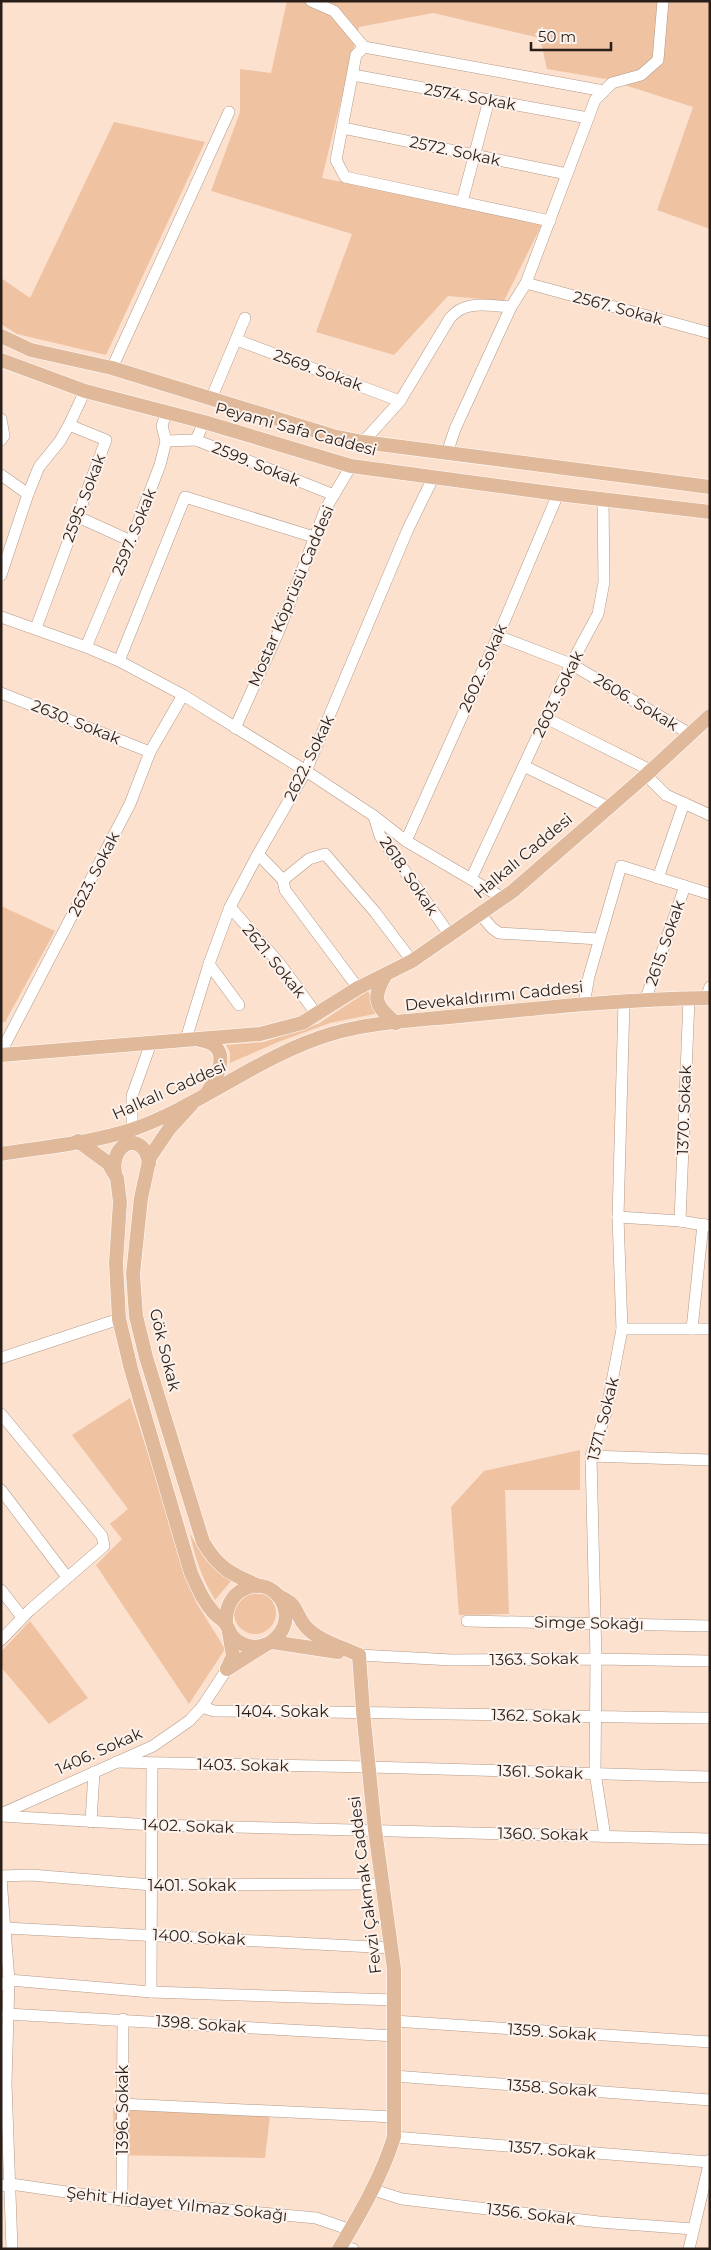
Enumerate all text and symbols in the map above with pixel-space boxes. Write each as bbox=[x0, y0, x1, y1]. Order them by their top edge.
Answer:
scale bar bbox=[531, 20, 611, 52]
text: 50 m bbox=[538, 27, 576, 46]
street label: 2574. Sokak bbox=[423, 80, 518, 115]
street label: 2572. Sokak bbox=[408, 132, 503, 170]
street label: 2567. Sokak bbox=[571, 287, 665, 329]
street label: 2569. Sokak bbox=[271, 345, 366, 395]
street label: Peyami Safa Caddesi bbox=[213, 398, 379, 460]
street label: 2599. Sokak bbox=[209, 438, 303, 490]
street label: 2595. Sokak bbox=[58, 451, 110, 545]
street label: 2597. Sokak bbox=[108, 485, 160, 578]
street label: Mostar Köprüsü Caddesi bbox=[244, 502, 338, 690]
street label: 2602. Sokak bbox=[455, 621, 511, 715]
street label: 2603. Sokak bbox=[529, 647, 587, 740]
street label: 2606. Sokak bbox=[590, 669, 682, 735]
street label: 2630. Sokak bbox=[29, 696, 124, 749]
street label: 2622. Sokak bbox=[280, 712, 338, 804]
street label: Halkalı Caddesi bbox=[470, 809, 576, 903]
street label: 2623. Sokak bbox=[64, 828, 124, 920]
street label: 2618. Sokak bbox=[376, 833, 443, 919]
street label: 2615. Sokak bbox=[641, 897, 689, 988]
street label: 2621. Sokak bbox=[238, 920, 310, 1002]
street label: Devekaldırımı Caddesi bbox=[404, 977, 584, 1015]
street label: Halkalı Caddesi bbox=[109, 1056, 229, 1124]
street label: 1370. Sokak bbox=[673, 1064, 695, 1155]
street label: Gök Sokak bbox=[146, 1307, 185, 1394]
street label: 1371. Sokak bbox=[583, 1375, 623, 1463]
street label: Simge Sokağı bbox=[534, 1613, 644, 1633]
street label: 1363. Sokak bbox=[489, 1649, 579, 1669]
street label: 1404. Sokak bbox=[235, 1702, 329, 1721]
street label: 1362. Sokak bbox=[491, 1705, 582, 1727]
street label: 1406. Sokak bbox=[53, 1723, 146, 1779]
street label: 1403. Sokak bbox=[197, 1755, 289, 1775]
street label: 1361. Sokak bbox=[497, 1761, 584, 1783]
street label: Fevzi Çakmak Caddesi bbox=[345, 1795, 385, 1975]
street label: 1402. Sokak bbox=[142, 1815, 235, 1837]
street label: 1360. Sokak bbox=[497, 1824, 589, 1844]
street label: 1401. Sokak bbox=[148, 1876, 237, 1895]
street label: 1400. Sokak bbox=[152, 1925, 246, 1949]
street label: 1398. Sokak bbox=[155, 2011, 247, 2037]
street label: 1359. Sokak bbox=[507, 2019, 598, 2045]
street label: 1396. Sokak bbox=[113, 2064, 132, 2155]
street label: 1358. Sokak bbox=[506, 2075, 598, 2101]
street label: 1357. Sokak bbox=[507, 2137, 597, 2163]
street label: Şehit Hidayet Yılmaz Sokağı bbox=[66, 2183, 288, 2225]
street label: 1356. Sokak bbox=[485, 2199, 577, 2229]

